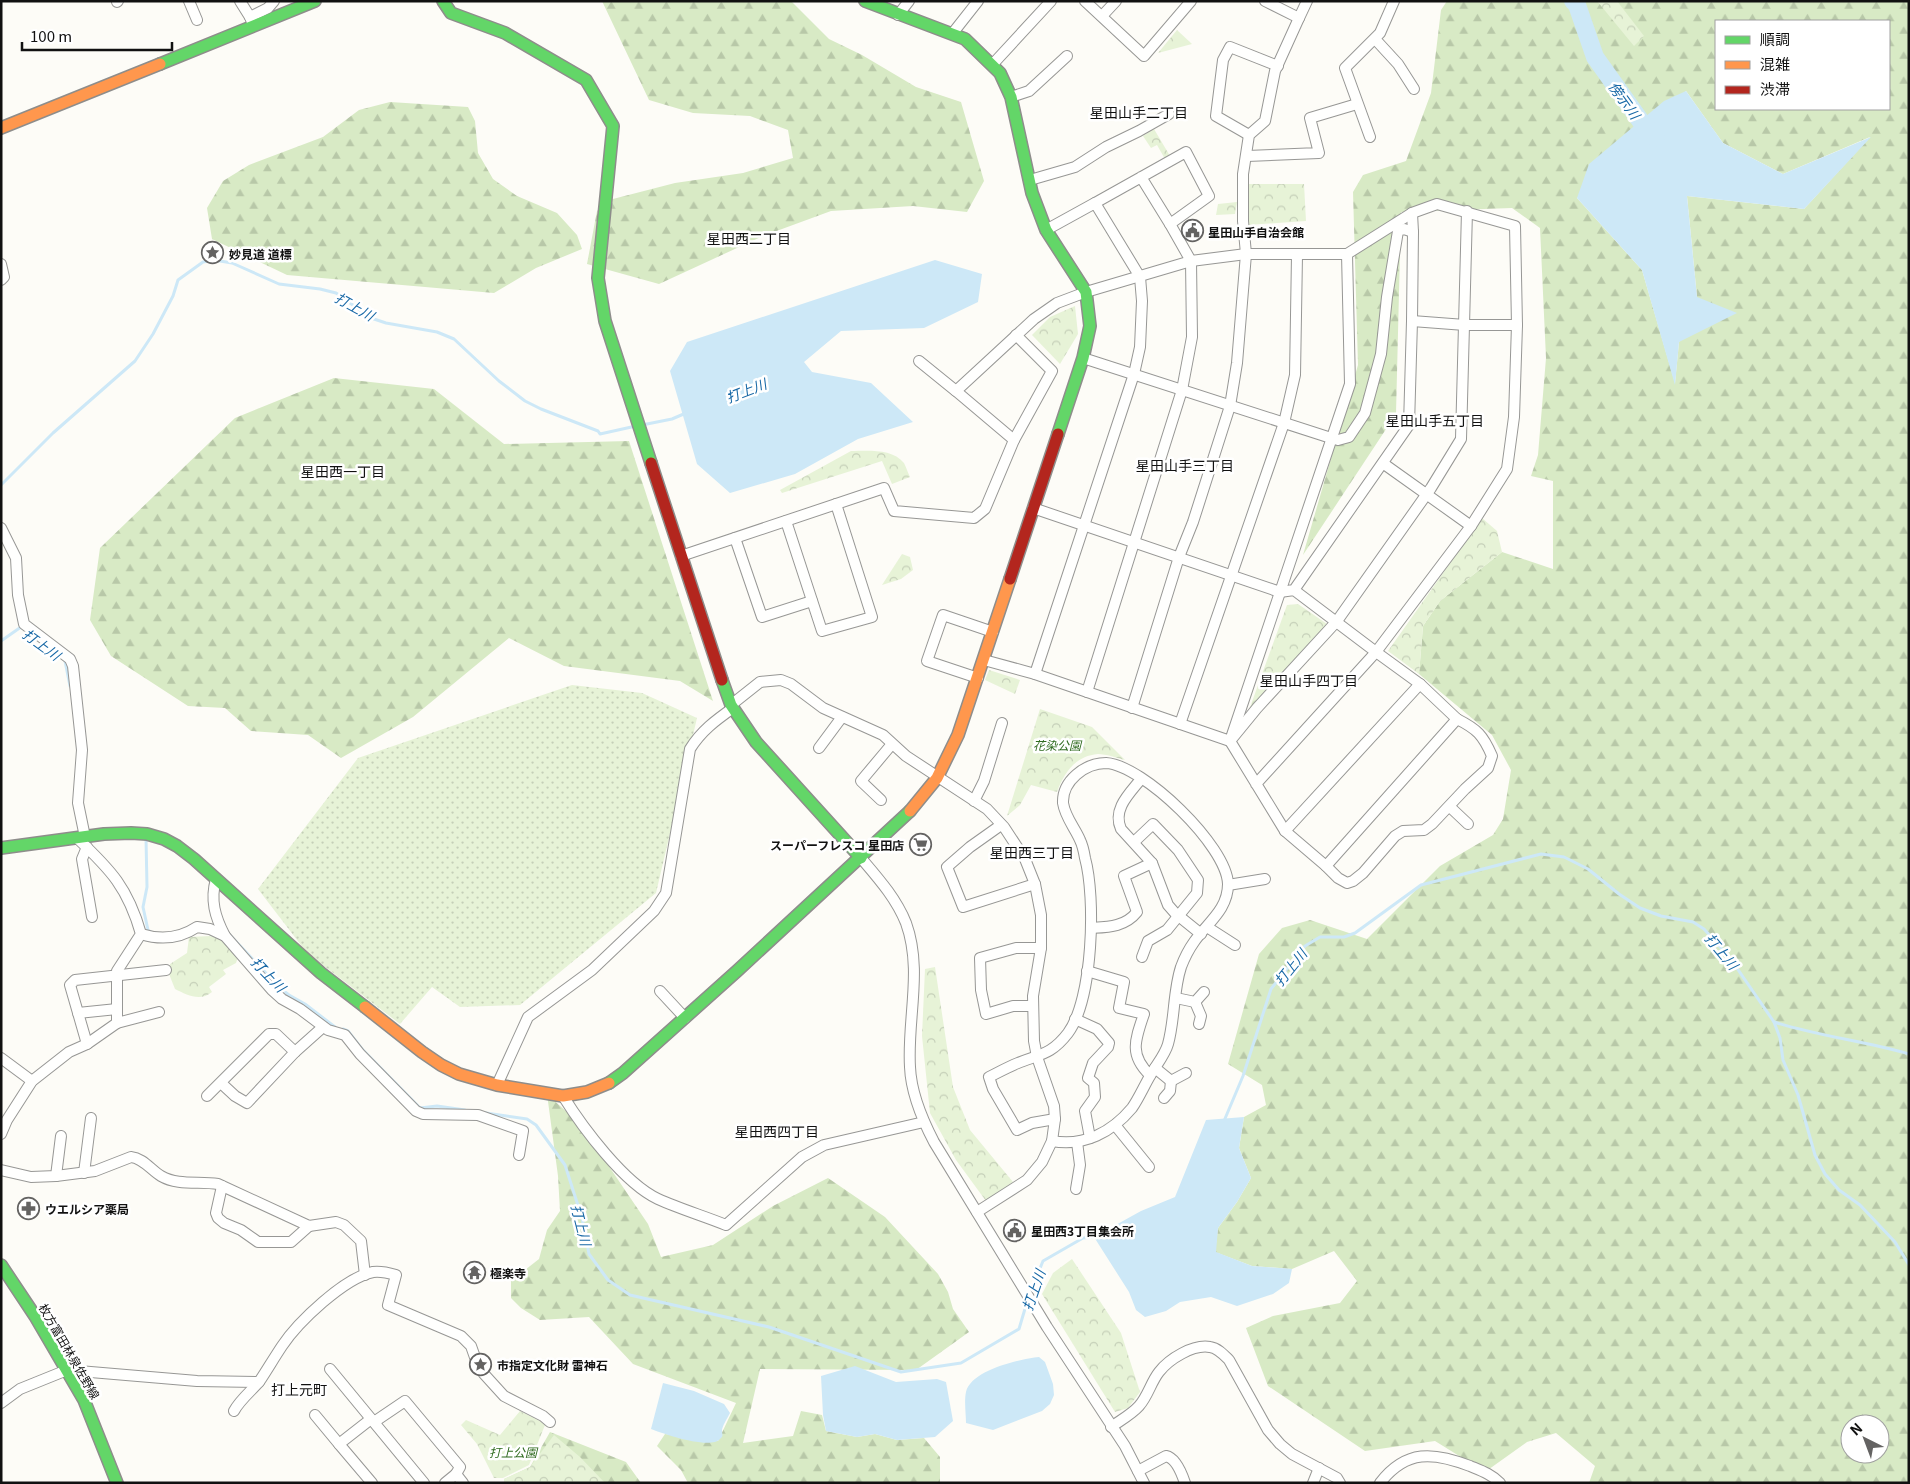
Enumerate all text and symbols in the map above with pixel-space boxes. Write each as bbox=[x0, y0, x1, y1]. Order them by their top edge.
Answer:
scale bar bbox=[22, 20, 172, 52]
legend bbox=[1715, 20, 1890, 110]
text: 100 m bbox=[30, 25, 72, 46]
text: 順調 bbox=[1760, 28, 1790, 49]
text: 混雑 bbox=[1760, 53, 1790, 74]
water label: 傍示川 bbox=[1605, 77, 1647, 124]
text: 渋滞 bbox=[1760, 78, 1790, 99]
district label: 星田山手二丁目 bbox=[1090, 102, 1188, 122]
public building icon: 星田山手自治会館 bbox=[1180, 219, 1204, 243]
place label: 星田山手自治会館 bbox=[1208, 223, 1304, 240]
district label: 星田西二丁目 bbox=[707, 228, 791, 248]
place icon: 妙見道 道標 bbox=[201, 241, 225, 265]
place label: 妙見道 道標 bbox=[229, 245, 292, 262]
water label: 打上川 bbox=[332, 287, 380, 326]
water label: 打上川 bbox=[723, 372, 771, 407]
district label: 星田山手五丁目 bbox=[1386, 410, 1484, 430]
district label: 星田山手三丁目 bbox=[1136, 455, 1234, 475]
district label: 星田西一丁目 bbox=[301, 461, 385, 481]
water label: 打上川 bbox=[19, 624, 66, 666]
district label: 星田山手四丁目 bbox=[1260, 670, 1358, 690]
park label: 花染公園 bbox=[1033, 736, 1083, 753]
supermarket icon: スーパーフレスコ 星田店 bbox=[908, 832, 932, 856]
place label: スーパーフレスコ 星田店 bbox=[770, 836, 904, 853]
district label: 星田西三丁目 bbox=[990, 842, 1074, 862]
water label: 打上川 bbox=[1701, 928, 1744, 975]
water label: 打上川 bbox=[1269, 943, 1312, 990]
water label: 打上川 bbox=[247, 952, 292, 997]
district label: 星田西四丁目 bbox=[735, 1121, 819, 1141]
pharmacy icon: ウエルシア薬局 bbox=[17, 1196, 41, 1220]
place label: ウエルシア薬局 bbox=[45, 1200, 129, 1217]
water label: 打上川 bbox=[567, 1202, 597, 1250]
public building icon: 星田西3丁目集会所 bbox=[1003, 1218, 1027, 1242]
place label: 星田西3丁目集会所 bbox=[1031, 1222, 1134, 1239]
temple icon: 極楽寺 bbox=[462, 1260, 486, 1284]
place label: 極楽寺 bbox=[490, 1264, 526, 1281]
water label: 打上川 bbox=[1017, 1265, 1050, 1313]
street label: 枚方富田林泉佐野線 bbox=[36, 1300, 104, 1402]
place icon: 市指定文化財 雷神石 bbox=[469, 1352, 493, 1376]
place label: 市指定文化財 雷神石 bbox=[497, 1356, 608, 1373]
district label: 打上元町 bbox=[271, 1379, 327, 1399]
north arrow bbox=[1840, 1414, 1890, 1464]
text: N bbox=[1845, 1418, 1866, 1440]
park label: 打上公園 bbox=[489, 1443, 539, 1460]

